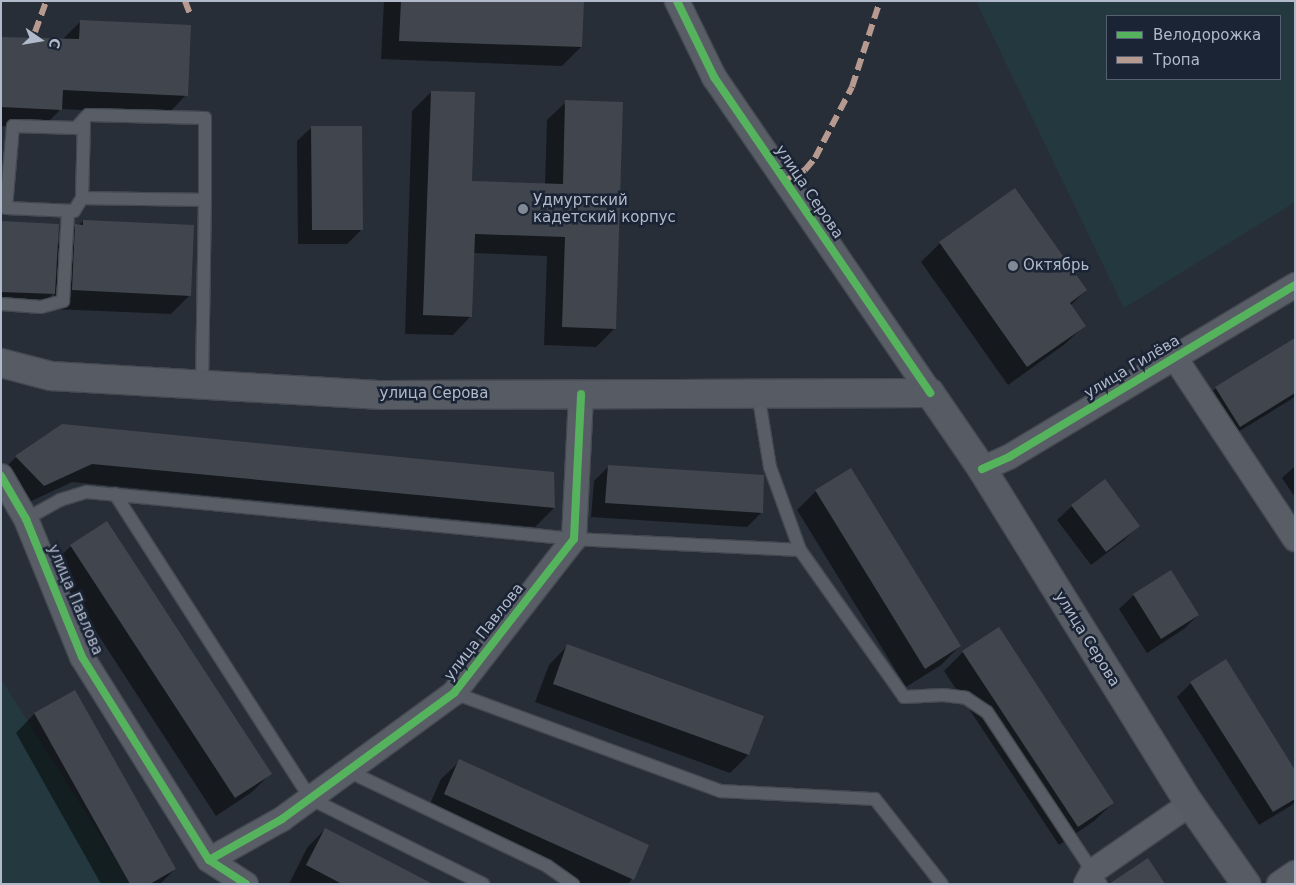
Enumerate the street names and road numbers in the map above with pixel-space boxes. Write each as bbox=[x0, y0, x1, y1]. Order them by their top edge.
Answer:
street label: улица Серова bbox=[771, 142, 847, 242]
street label: улица Гилёва bbox=[1081, 331, 1183, 403]
street label: улица Серова bbox=[380, 385, 488, 403]
street label: улица Павлова bbox=[44, 542, 106, 658]
street label: улица Павлова bbox=[440, 580, 528, 684]
street label: улица Серова bbox=[1051, 588, 1123, 690]

